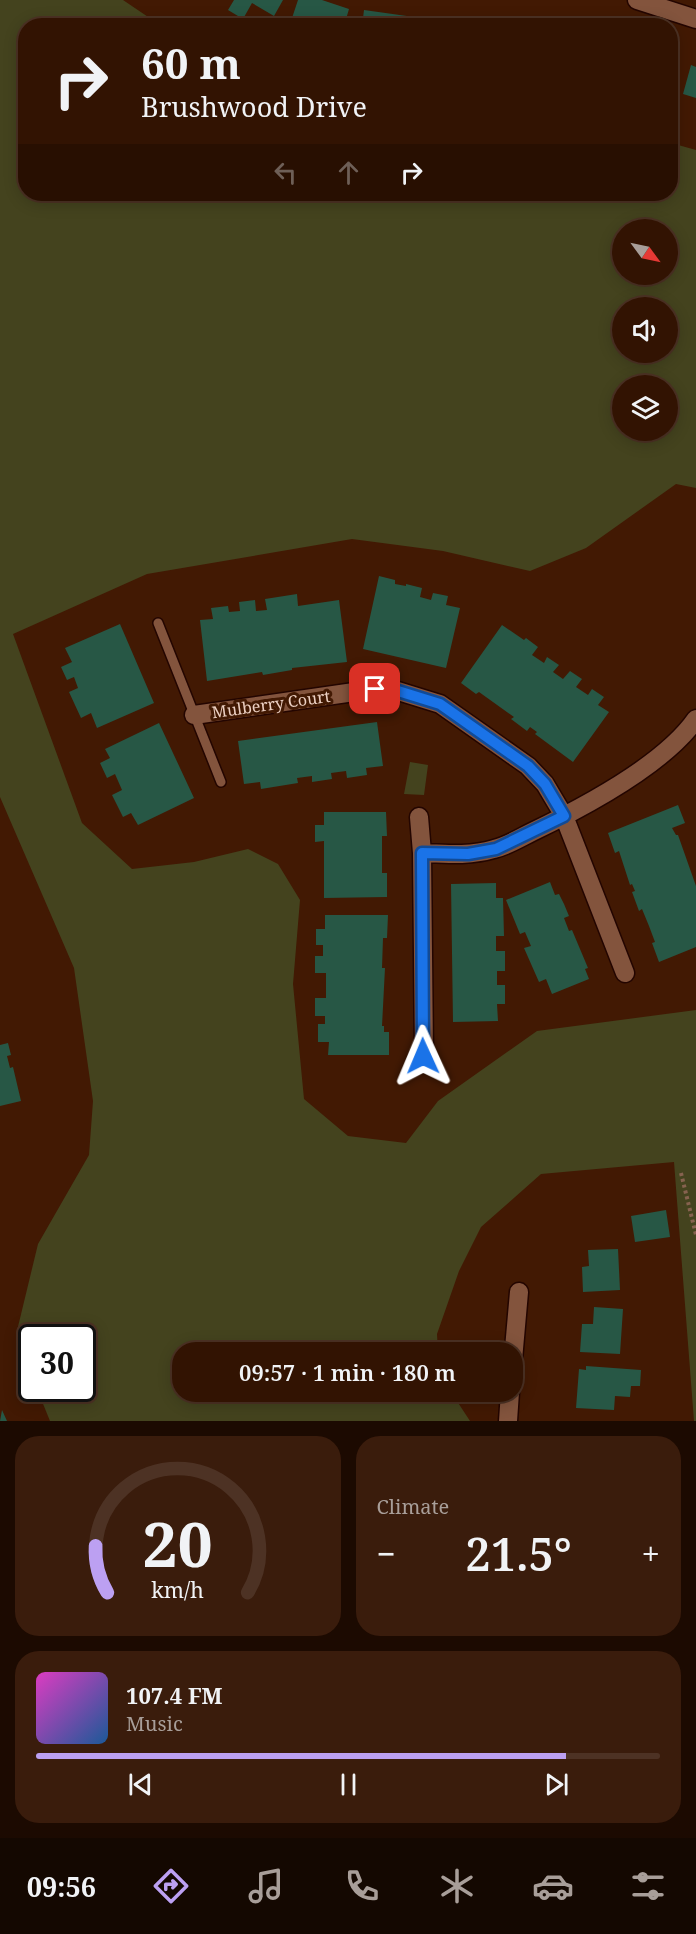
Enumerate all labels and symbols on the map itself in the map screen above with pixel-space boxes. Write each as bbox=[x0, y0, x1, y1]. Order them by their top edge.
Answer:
north arrow bbox=[612, 219, 678, 285]
pin bbox=[349, 663, 400, 714]
street label: Mulberry Court bbox=[210, 685, 332, 723]
position arrow bbox=[391, 1024, 455, 1088]
speed limit sign: 30 bbox=[18, 1324, 96, 1402]

